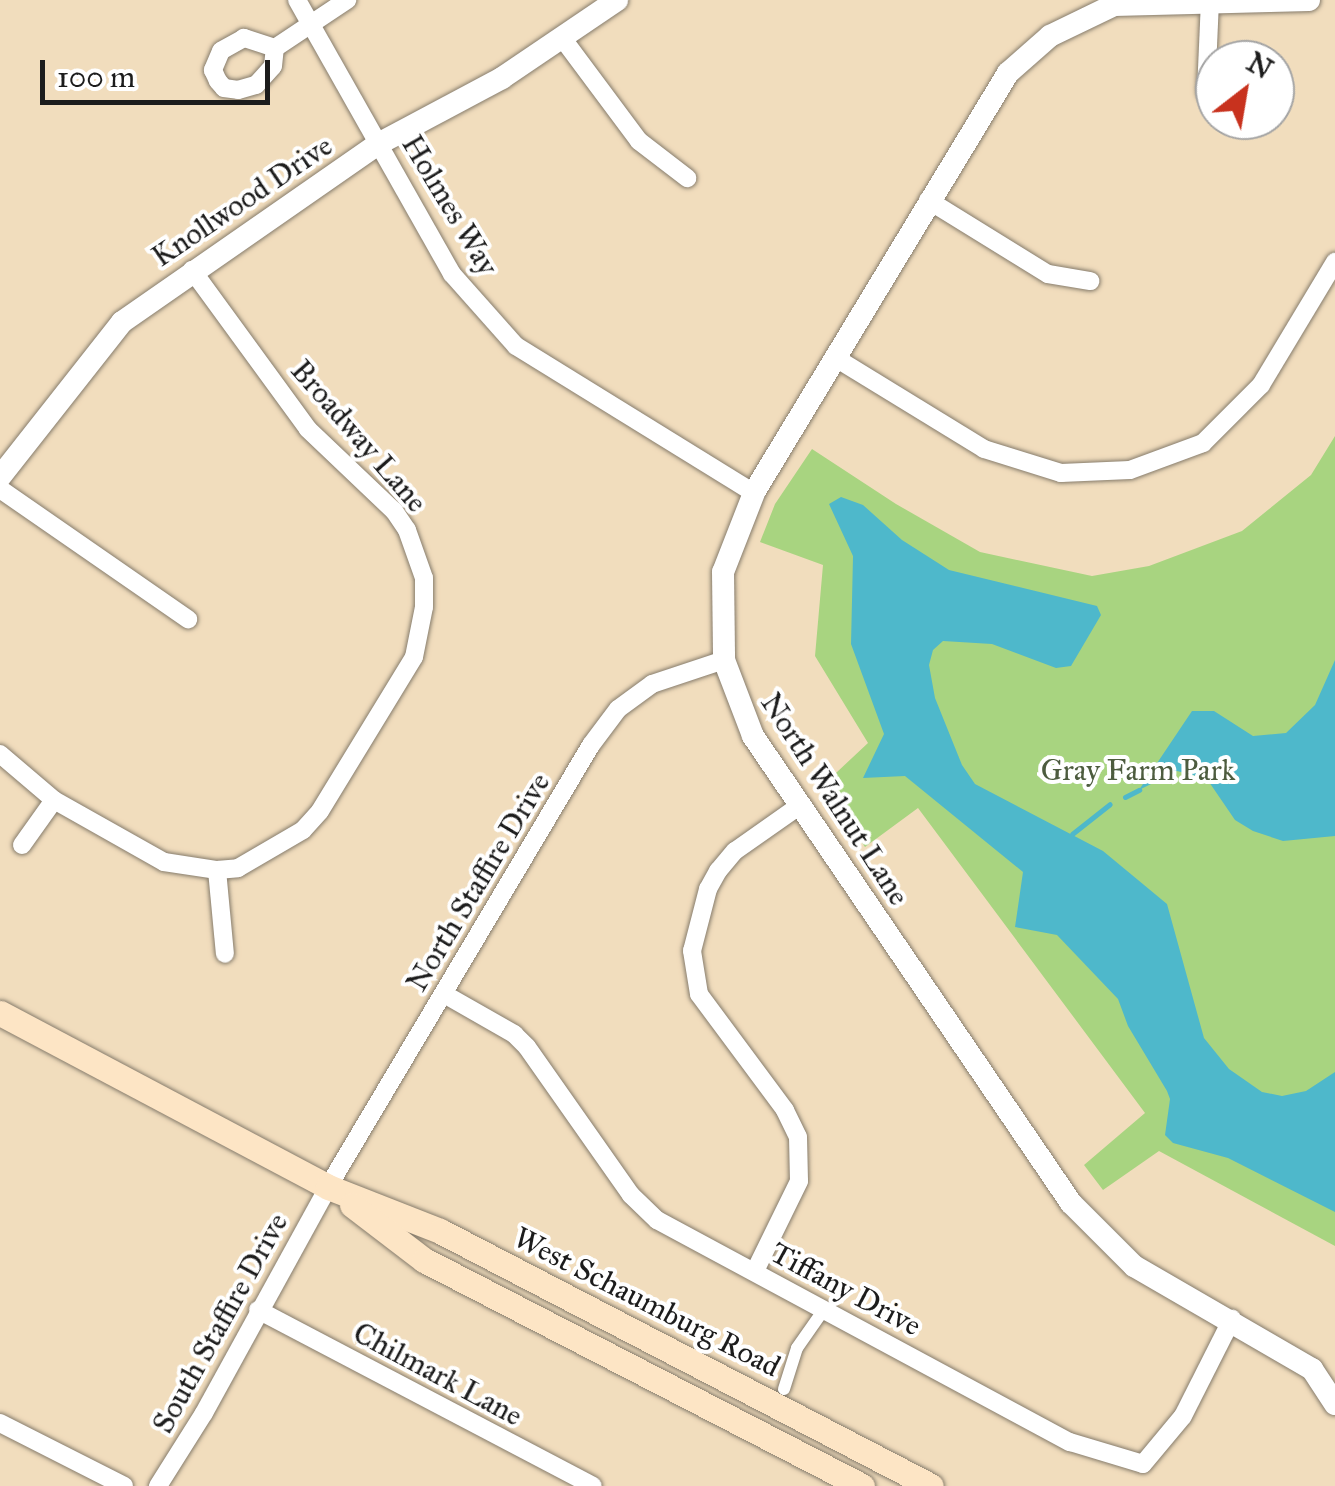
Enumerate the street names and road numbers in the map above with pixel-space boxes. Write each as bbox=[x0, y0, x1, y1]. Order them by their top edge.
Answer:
street label: Knollwood Drive bbox=[145, 127, 339, 275]
street label: Holmes Way bbox=[394, 128, 506, 282]
street label: Broadway Lane bbox=[283, 353, 435, 519]
street label: North Walnut Lane bbox=[753, 686, 917, 912]
street label: North Staffire Drive bbox=[398, 766, 558, 998]
street label: South Staffire Drive bbox=[145, 1207, 295, 1439]
street label: West Schaumburg Road bbox=[508, 1219, 786, 1385]
street label: Tiffany Drive bbox=[765, 1234, 927, 1344]
street label: Chilmark Lane bbox=[347, 1314, 529, 1434]

